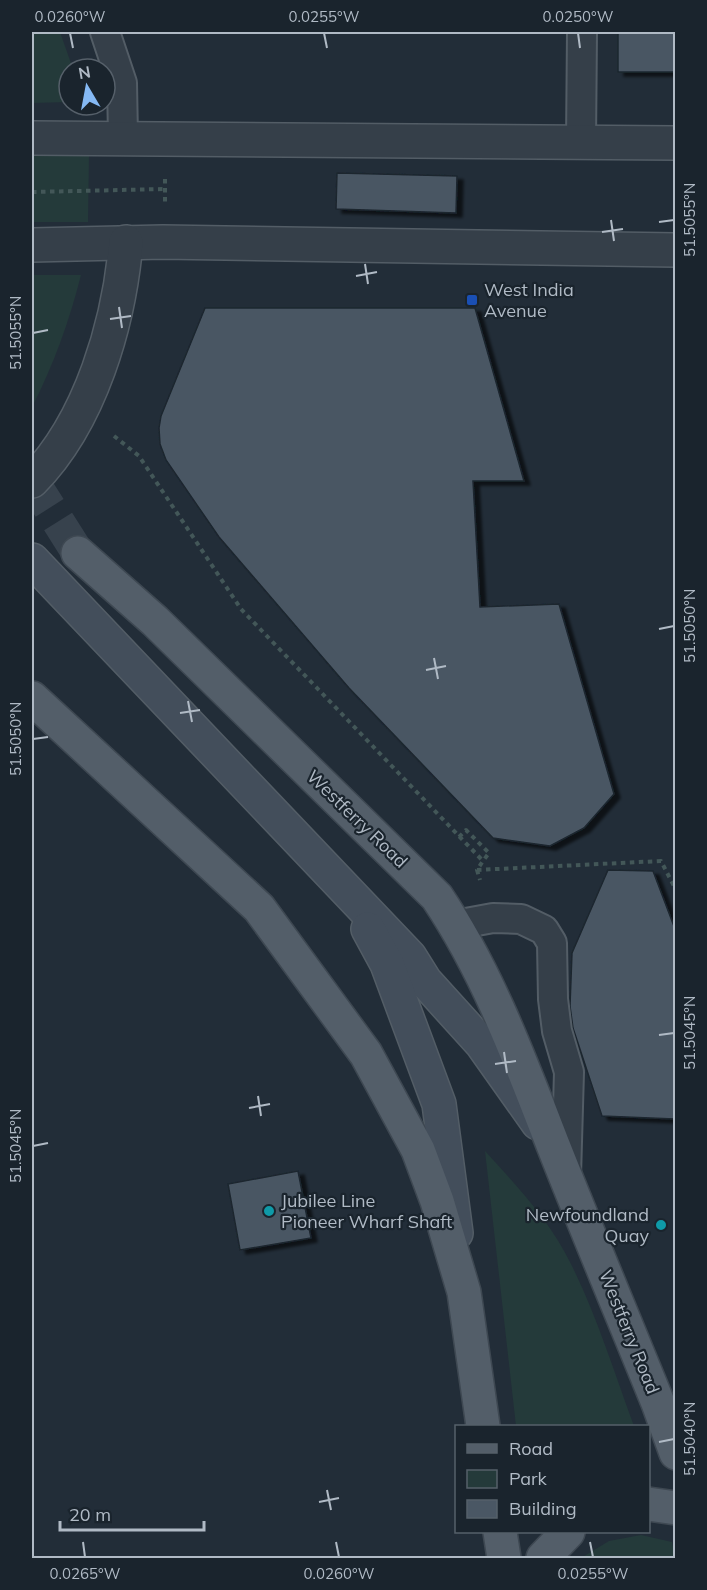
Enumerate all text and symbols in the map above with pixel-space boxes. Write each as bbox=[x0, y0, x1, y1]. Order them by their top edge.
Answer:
text: 0.0260°W bbox=[35, 7, 106, 26]
text: 0.0255°W bbox=[289, 7, 360, 26]
text: 0.0250°W bbox=[543, 7, 614, 26]
north arrow bbox=[57, 57, 117, 117]
text: N bbox=[77, 61, 92, 83]
text: 51.5055°N bbox=[680, 183, 699, 257]
place label: West India Avenue bbox=[484, 278, 574, 322]
marker: West India Avenue bbox=[465, 293, 479, 307]
text: 51.5055°N bbox=[6, 296, 25, 370]
text: 51.5050°N bbox=[680, 589, 699, 663]
text: 51.5050°N bbox=[6, 702, 25, 776]
street label: Westferry Road bbox=[302, 765, 413, 873]
text: 51.5045°N bbox=[680, 996, 699, 1070]
text: 51.5045°N bbox=[6, 1109, 25, 1183]
place label: Jubilee Line Pioneer Wharf Shaft bbox=[281, 1189, 452, 1233]
place label: Newfoundland Quay bbox=[526, 1203, 649, 1247]
marker: Jubilee Line Pioneer Wharf Shaft bbox=[262, 1204, 276, 1218]
marker: Newfoundland Quay bbox=[654, 1218, 668, 1232]
street label: Westferry Road bbox=[594, 1267, 665, 1397]
text: 51.5040°N bbox=[680, 1402, 699, 1476]
legend bbox=[455, 1425, 650, 1533]
text: Road bbox=[509, 1437, 553, 1460]
text: Park bbox=[509, 1467, 548, 1490]
scale bar bbox=[60, 1494, 204, 1532]
text: Building bbox=[509, 1497, 577, 1520]
text: 20 m bbox=[69, 1503, 111, 1526]
text: 0.0265°W bbox=[50, 1564, 121, 1583]
text: 0.0260°W bbox=[304, 1564, 375, 1583]
text: 0.0255°W bbox=[558, 1564, 629, 1583]

